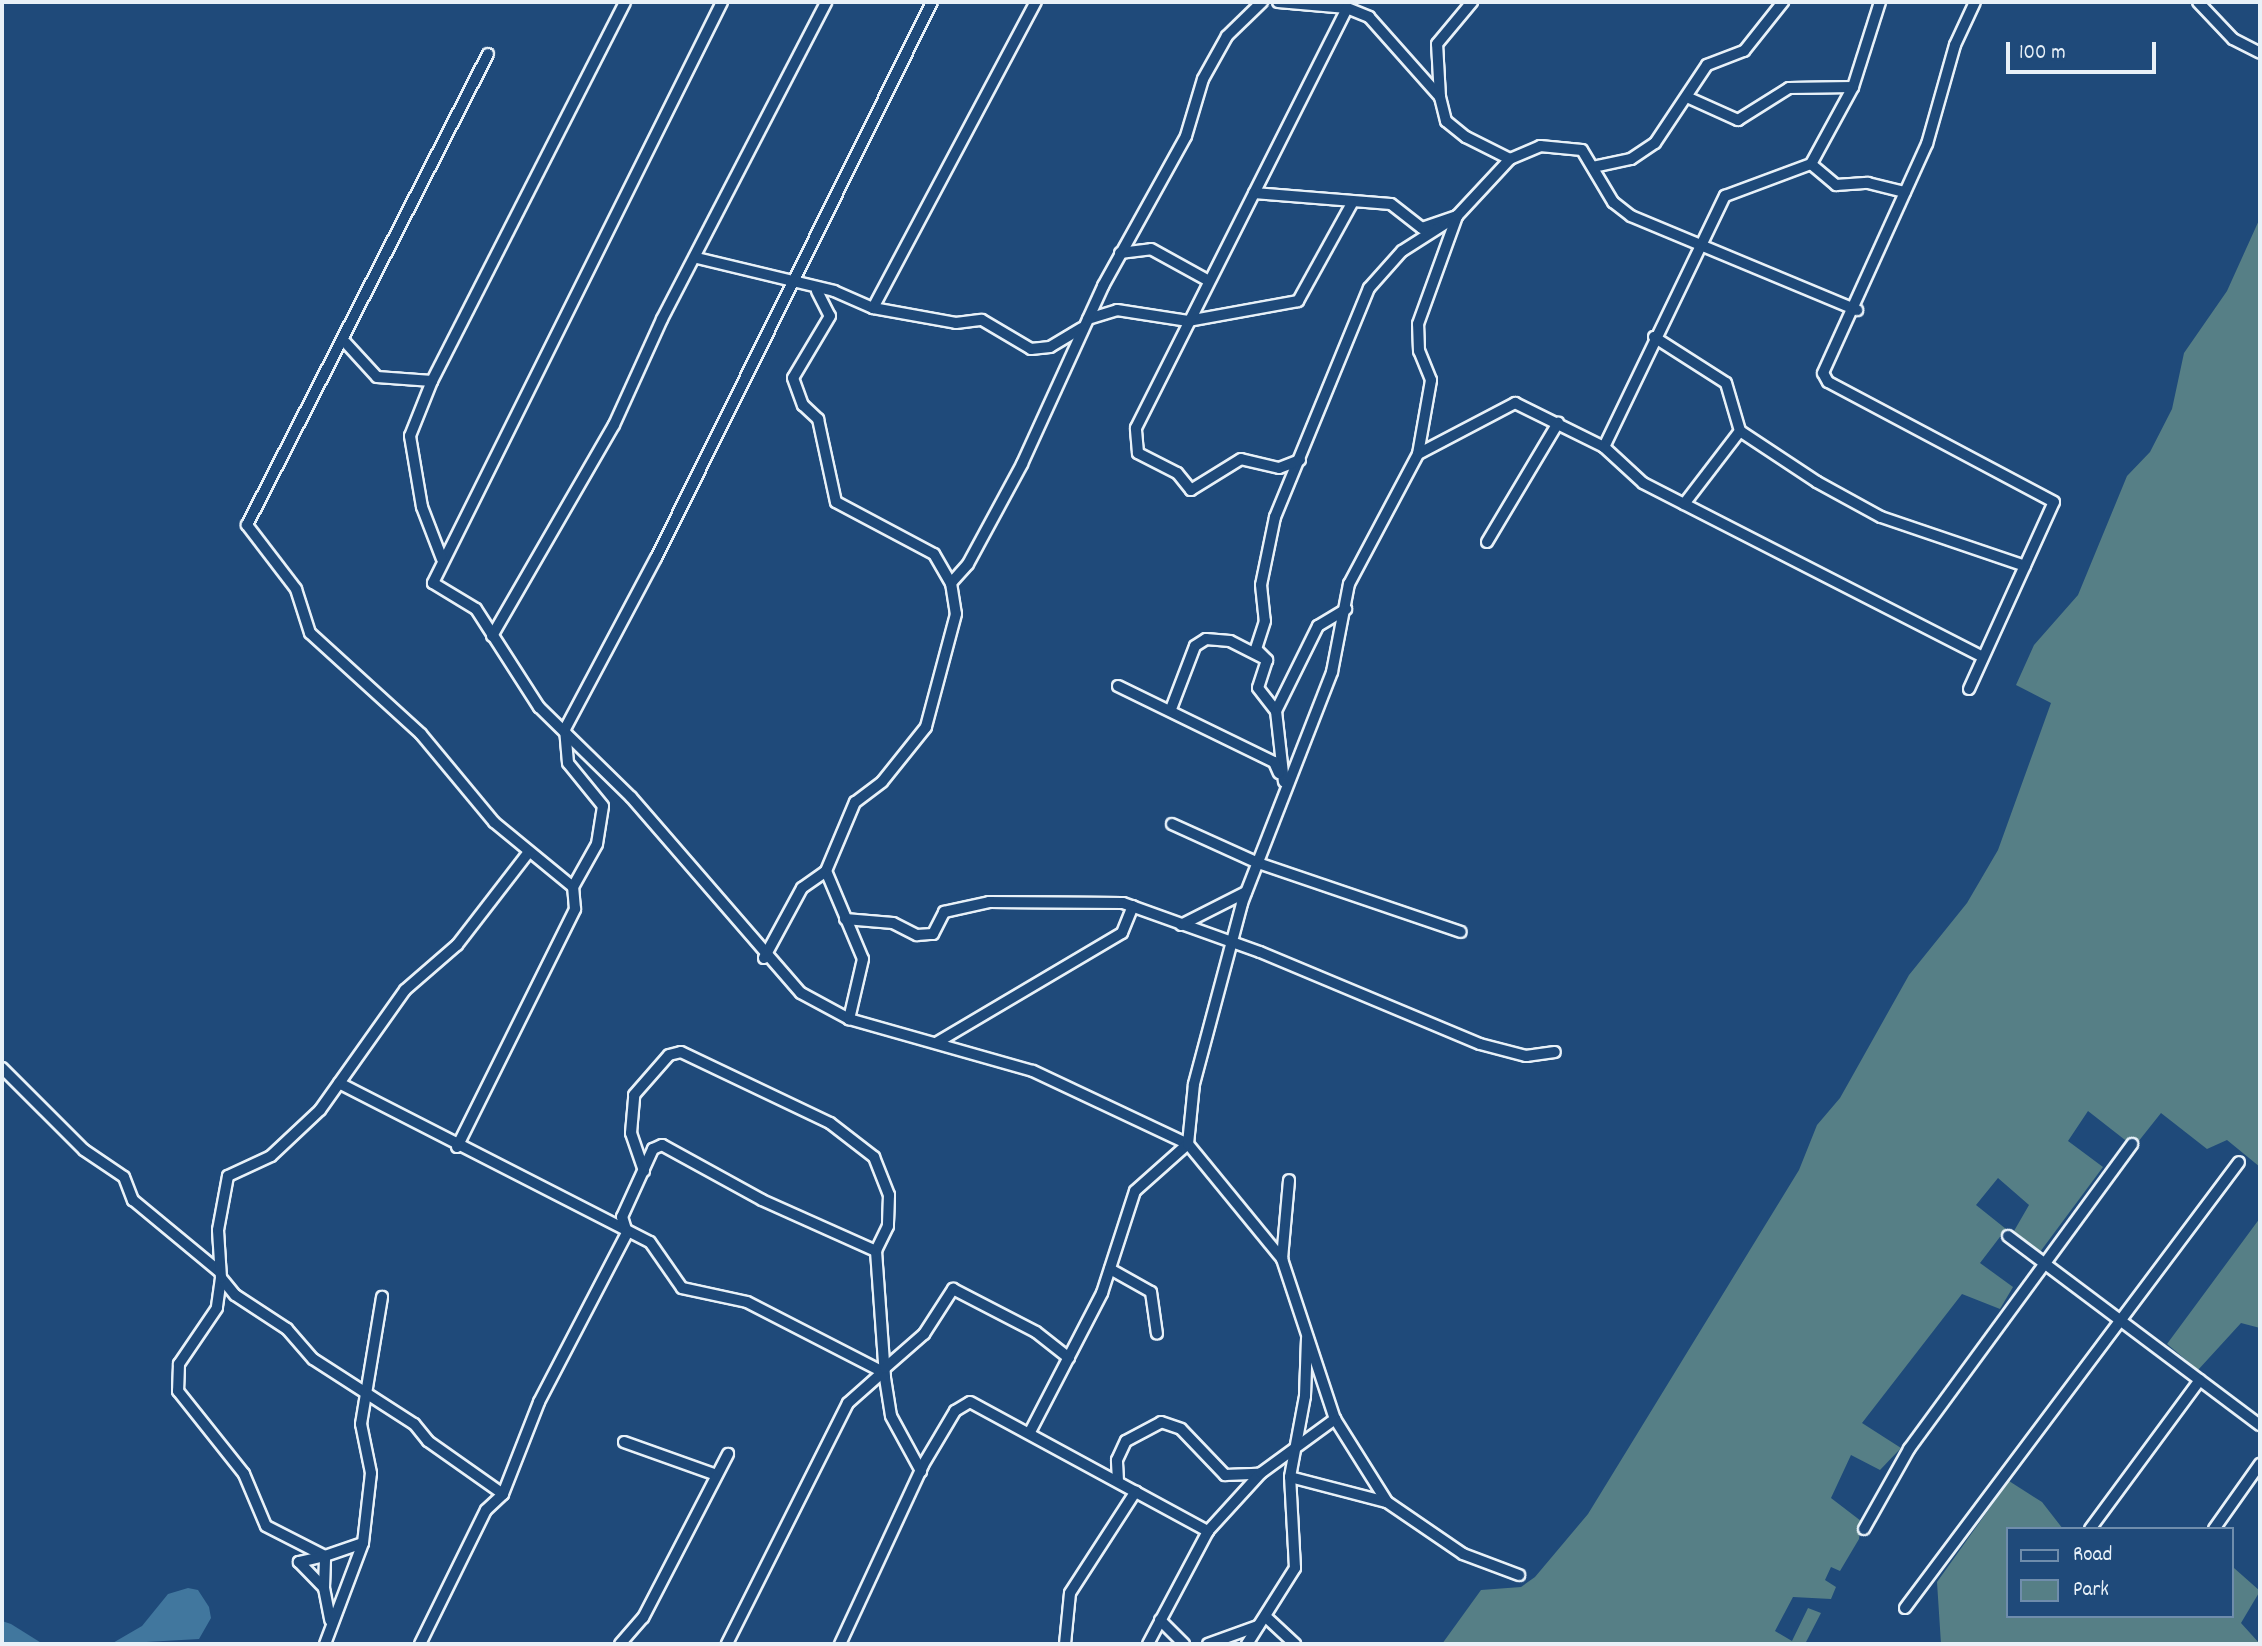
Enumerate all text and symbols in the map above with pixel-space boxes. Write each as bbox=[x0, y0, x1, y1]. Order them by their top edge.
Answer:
scale bar bbox=[2010, 28, 2160, 72]
text: 100 m bbox=[2019, 39, 2066, 69]
legend bbox=[2007, 1527, 2234, 1618]
text: Road bbox=[2073, 1541, 2112, 1571]
text: Park bbox=[2073, 1576, 2109, 1606]

